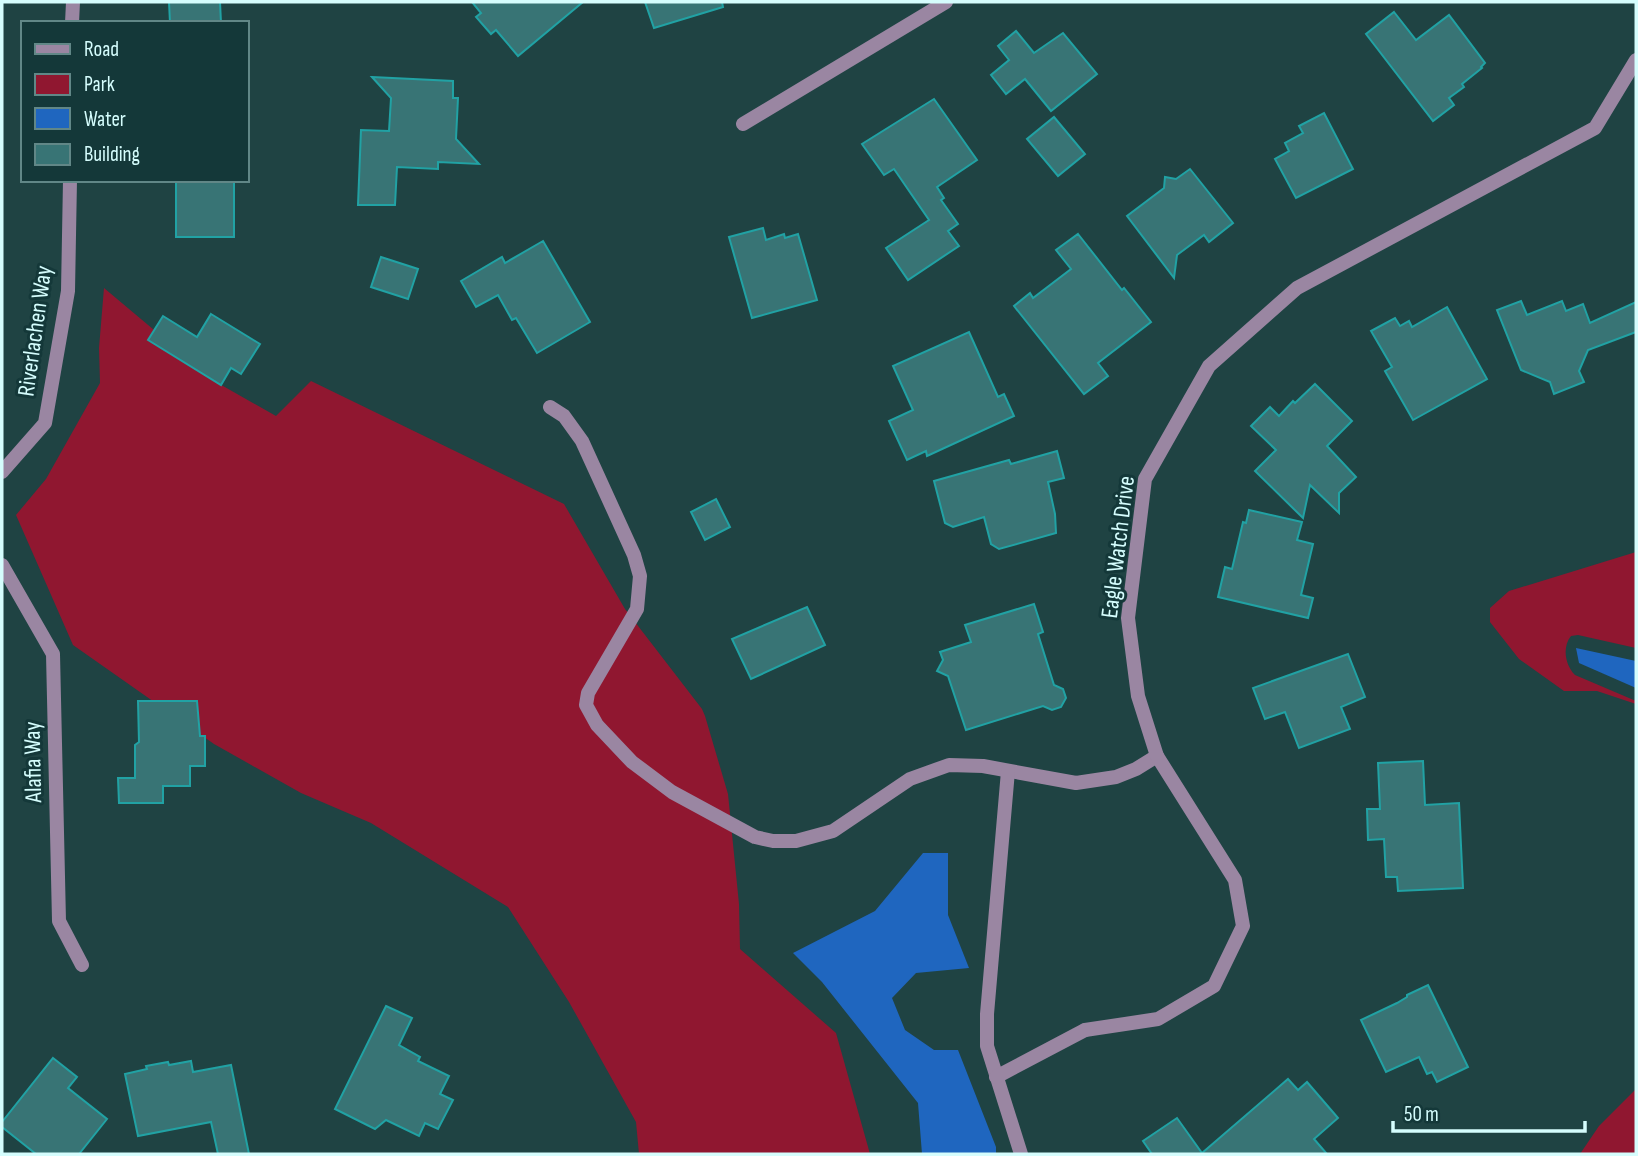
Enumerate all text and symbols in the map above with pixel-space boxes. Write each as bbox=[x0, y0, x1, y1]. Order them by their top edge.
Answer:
legend bbox=[21, 21, 248, 182]
text: Road bbox=[84, 37, 119, 62]
text: Park bbox=[84, 72, 115, 97]
text: Water bbox=[84, 107, 126, 132]
text: Building bbox=[84, 142, 140, 167]
street label: Riverlachen Way bbox=[11, 264, 59, 398]
street label: Eagle Watch Drive bbox=[1095, 474, 1141, 620]
street label: Alafia Way bbox=[18, 721, 48, 804]
scale bar bbox=[1393, 1090, 1586, 1134]
text: 50 m bbox=[1404, 1102, 1439, 1127]

